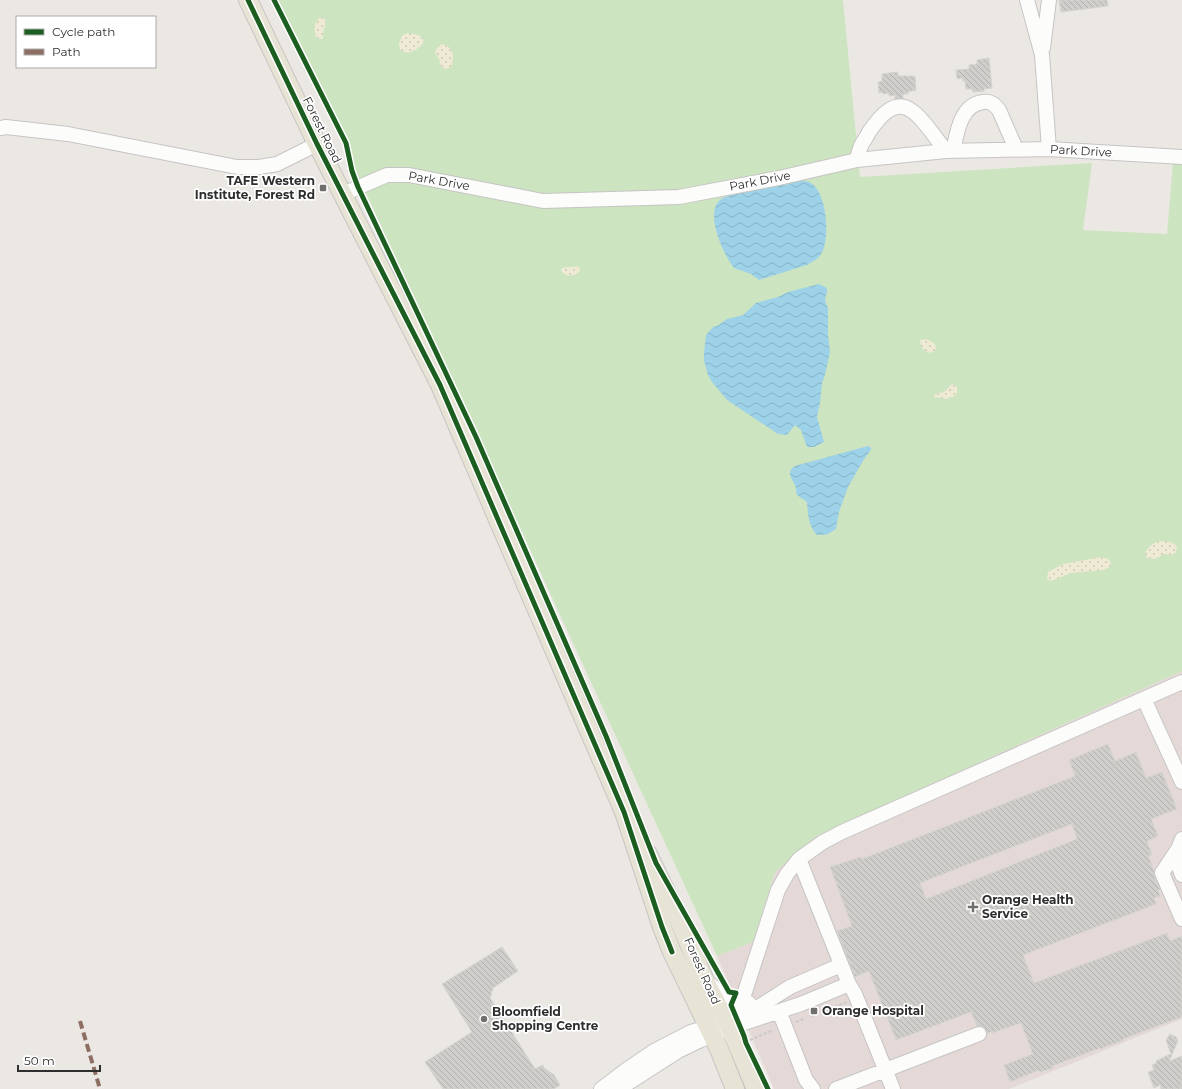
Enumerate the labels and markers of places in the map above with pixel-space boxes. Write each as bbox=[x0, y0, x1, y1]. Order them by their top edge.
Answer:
place label: TAFE Western Institute, Forest Rd bbox=[195, 173, 315, 202]
marker: TAFE Western Institute, Forest Rd bbox=[318, 183, 328, 193]
place label: Orange Health Service bbox=[982, 892, 1074, 921]
marker: Orange Health Service bbox=[967, 901, 979, 913]
place label: Orange Hospital bbox=[822, 1003, 924, 1018]
place label: Bloomfield Shopping Centre bbox=[492, 1004, 599, 1033]
marker: Orange Hospital bbox=[809, 1006, 819, 1016]
marker: Bloomfield Shopping Centre bbox=[479, 1014, 489, 1024]

